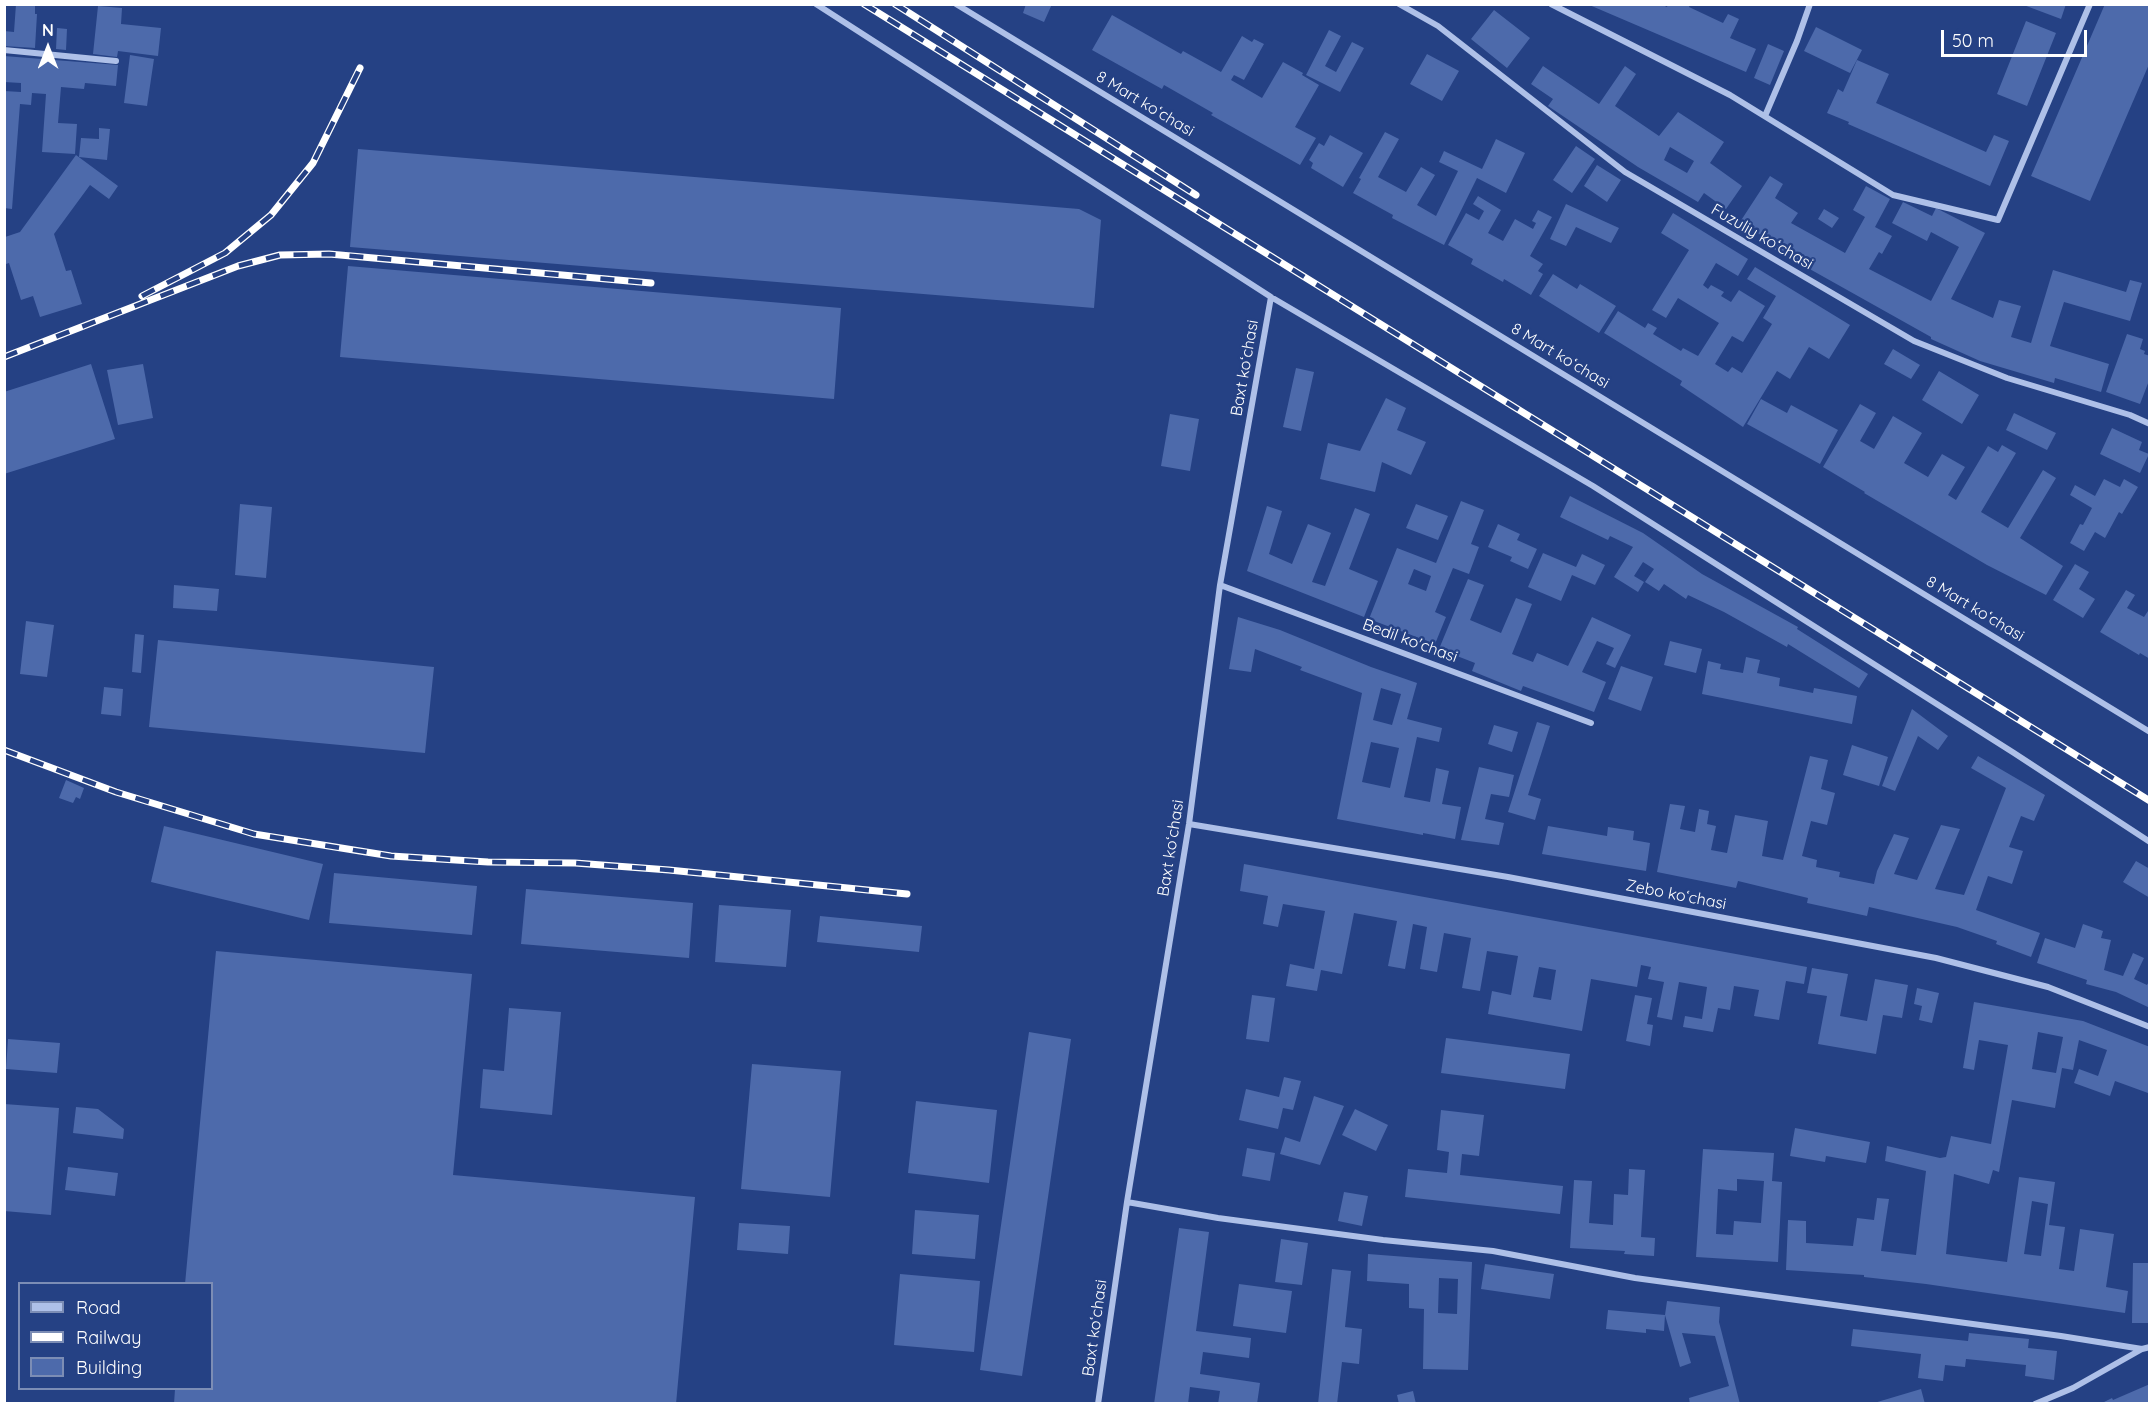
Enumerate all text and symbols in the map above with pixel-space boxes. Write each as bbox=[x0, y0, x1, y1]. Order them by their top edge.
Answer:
north arrow bbox=[18, 18, 78, 78]
scale bar bbox=[1944, 18, 2090, 56]
text: N bbox=[42, 20, 54, 40]
text: 50 m bbox=[1952, 29, 1994, 52]
street label: 8 Mart koʻchasi bbox=[1093, 67, 1197, 141]
street label: Fuzuliy koʻchasi bbox=[1708, 200, 1816, 274]
street label: Baxt koʻchasi bbox=[1227, 318, 1263, 418]
street label: 8 Mart koʻchasi bbox=[1508, 319, 1612, 393]
street label: 8 Mart koʻchasi bbox=[1923, 572, 2027, 646]
street label: Bedil ko'chasi bbox=[1360, 615, 1460, 667]
street label: Baxt koʻchasi bbox=[1154, 798, 1188, 898]
street label: Zebo koʻchasi bbox=[1624, 876, 1728, 914]
street label: Baxt koʻchasi bbox=[1079, 1278, 1111, 1378]
legend bbox=[18, 1282, 213, 1390]
text: Road bbox=[76, 1296, 121, 1319]
text: Railway bbox=[76, 1326, 142, 1349]
text: Building bbox=[76, 1356, 142, 1379]

